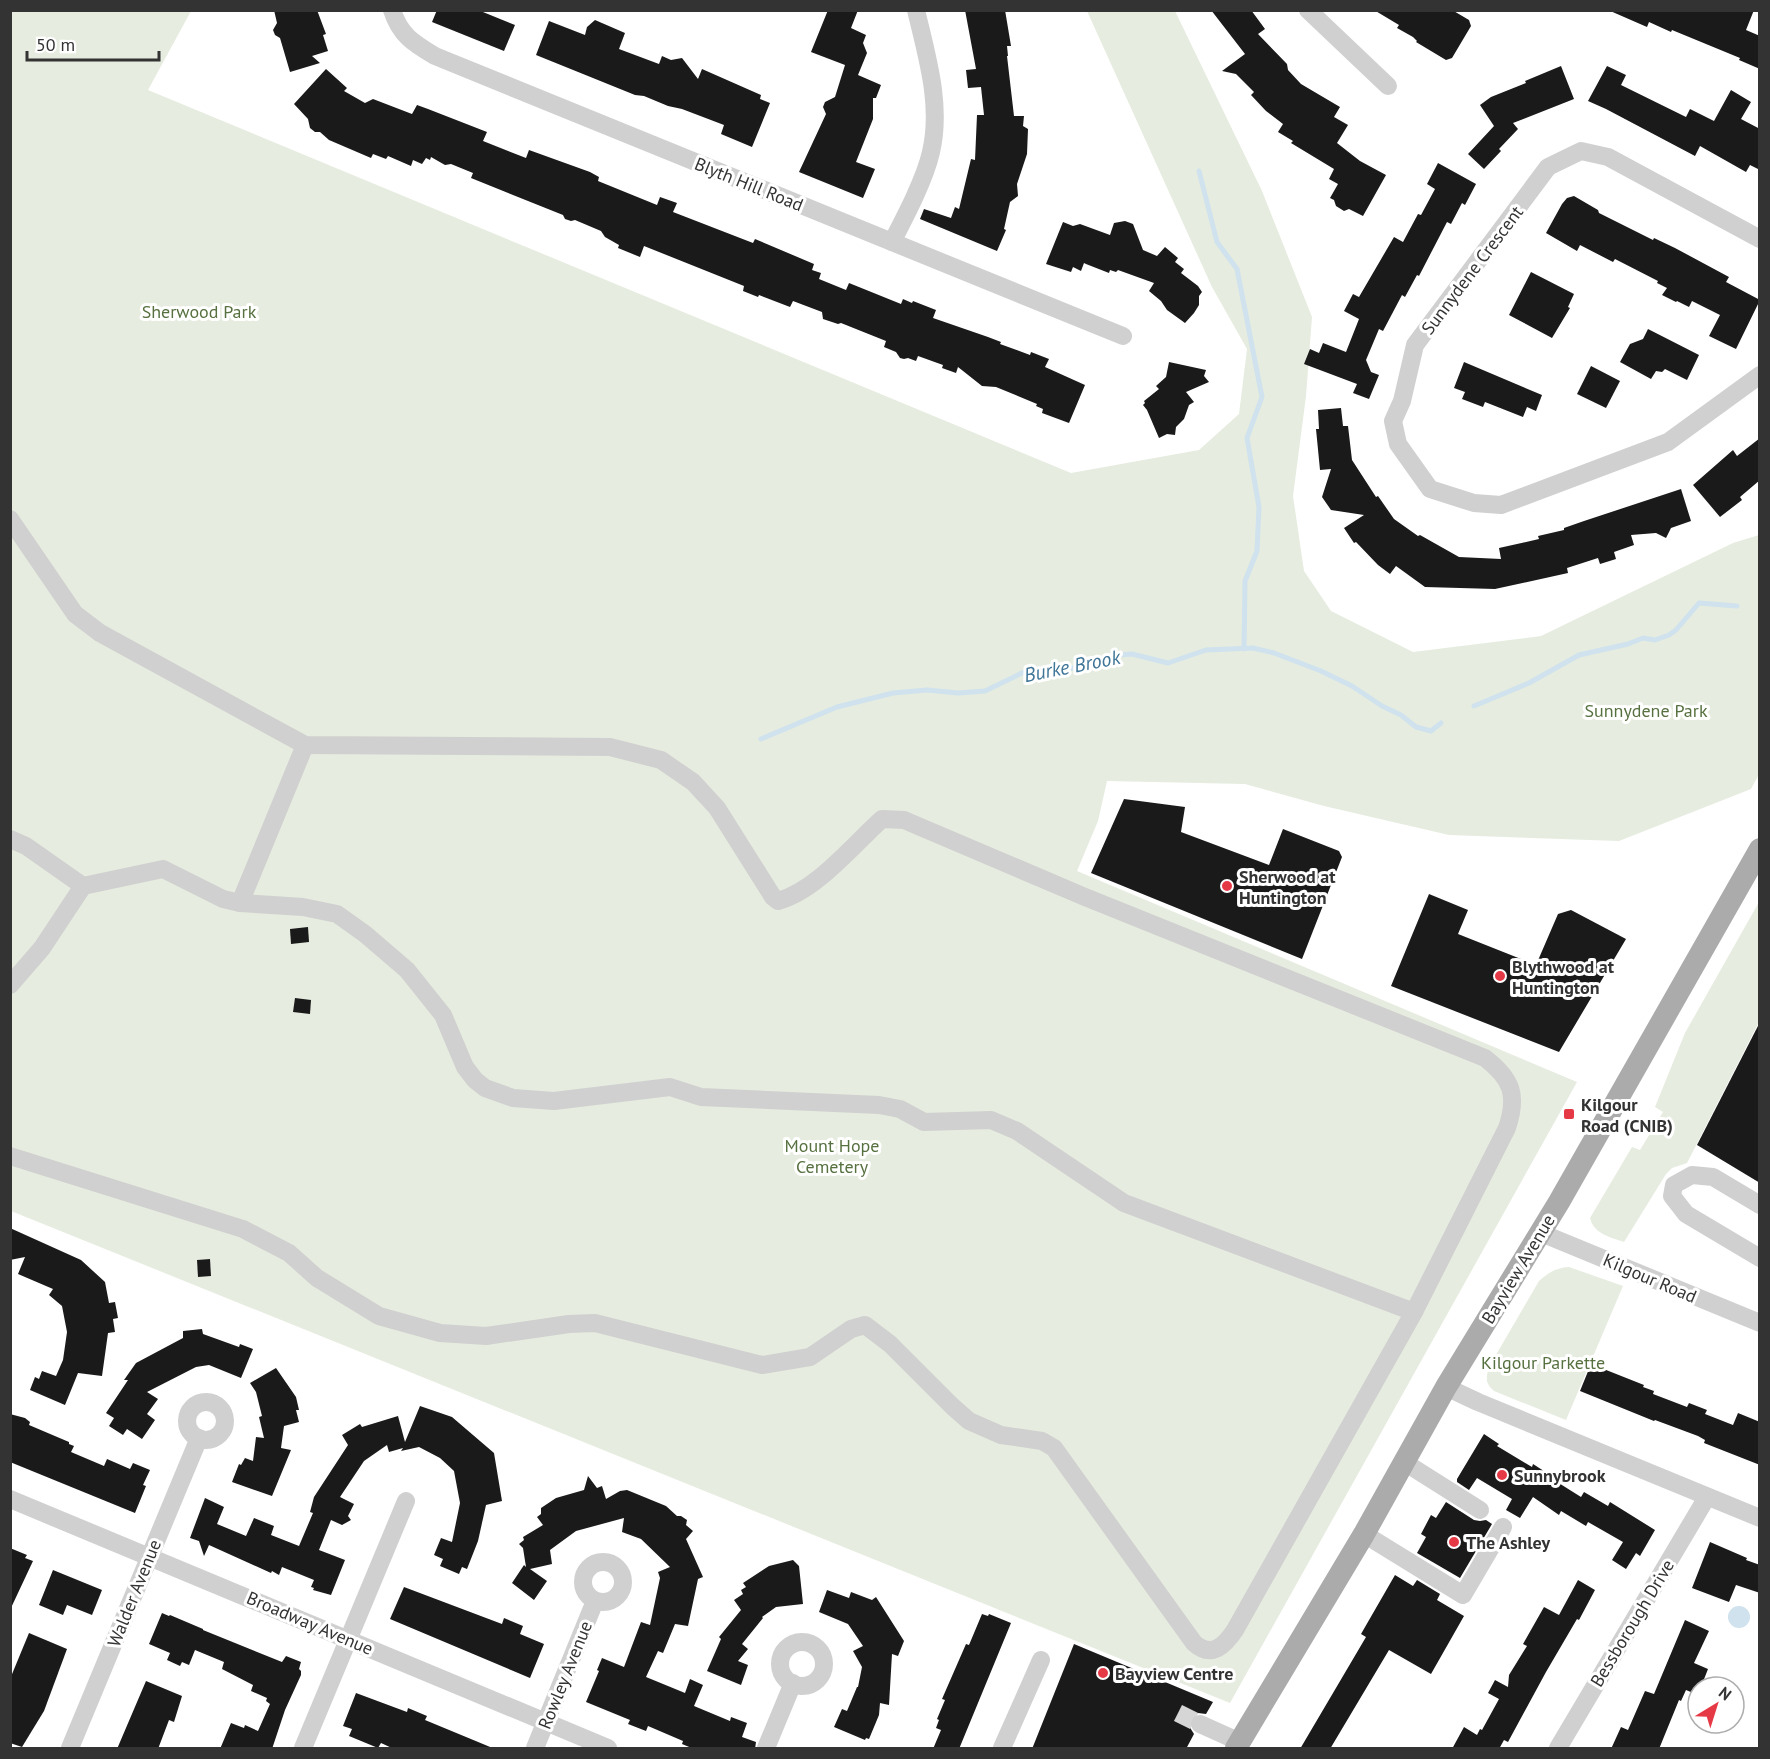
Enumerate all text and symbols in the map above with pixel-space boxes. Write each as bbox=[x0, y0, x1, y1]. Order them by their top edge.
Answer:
scale bar bbox=[27, 24, 159, 62]
text: 50 m bbox=[36, 33, 75, 56]
street label: Blyth Hill Road bbox=[691, 152, 807, 216]
street label: Sunnydene Crescent bbox=[1416, 201, 1528, 339]
park label: Sherwood Park bbox=[142, 300, 257, 323]
water label: Burke Brook bbox=[1022, 644, 1123, 688]
park label: Sunnydene Park bbox=[1584, 699, 1708, 722]
place label: Sherwood at Huntington bbox=[1239, 865, 1336, 909]
marker: Sherwood at Huntington bbox=[1220, 879, 1234, 893]
place label: Blythwood at Huntington bbox=[1512, 955, 1615, 999]
marker: Blythwood at Huntington bbox=[1493, 969, 1507, 983]
place label: Kilgour Road (CNIB) bbox=[1581, 1093, 1673, 1137]
marker: Kilgour Road (CNIB) bbox=[1562, 1107, 1576, 1121]
park label: Mount Hope Cemetery bbox=[785, 1134, 879, 1178]
street label: Bayview Avenue bbox=[1476, 1210, 1560, 1328]
street label: Kilgour Road bbox=[1600, 1248, 1700, 1308]
park label: Kilgour Parkette bbox=[1481, 1351, 1605, 1374]
place label: Sunnybrook bbox=[1514, 1464, 1606, 1487]
marker: Sunnybrook bbox=[1495, 1468, 1509, 1482]
place label: The Ashley bbox=[1466, 1531, 1550, 1554]
marker: The Ashley bbox=[1447, 1535, 1461, 1549]
street label: Walder Avenue bbox=[102, 1536, 166, 1650]
street label: Bessborough Drive bbox=[1585, 1555, 1679, 1691]
street label: Broadway Avenue bbox=[243, 1586, 377, 1660]
street label: Rowley Avenue bbox=[533, 1618, 597, 1732]
place label: Bayview Centre bbox=[1115, 1662, 1233, 1685]
marker: Bayview Centre bbox=[1096, 1666, 1110, 1680]
north arrow bbox=[1686, 1675, 1746, 1735]
text: N bbox=[1715, 1682, 1736, 1704]

